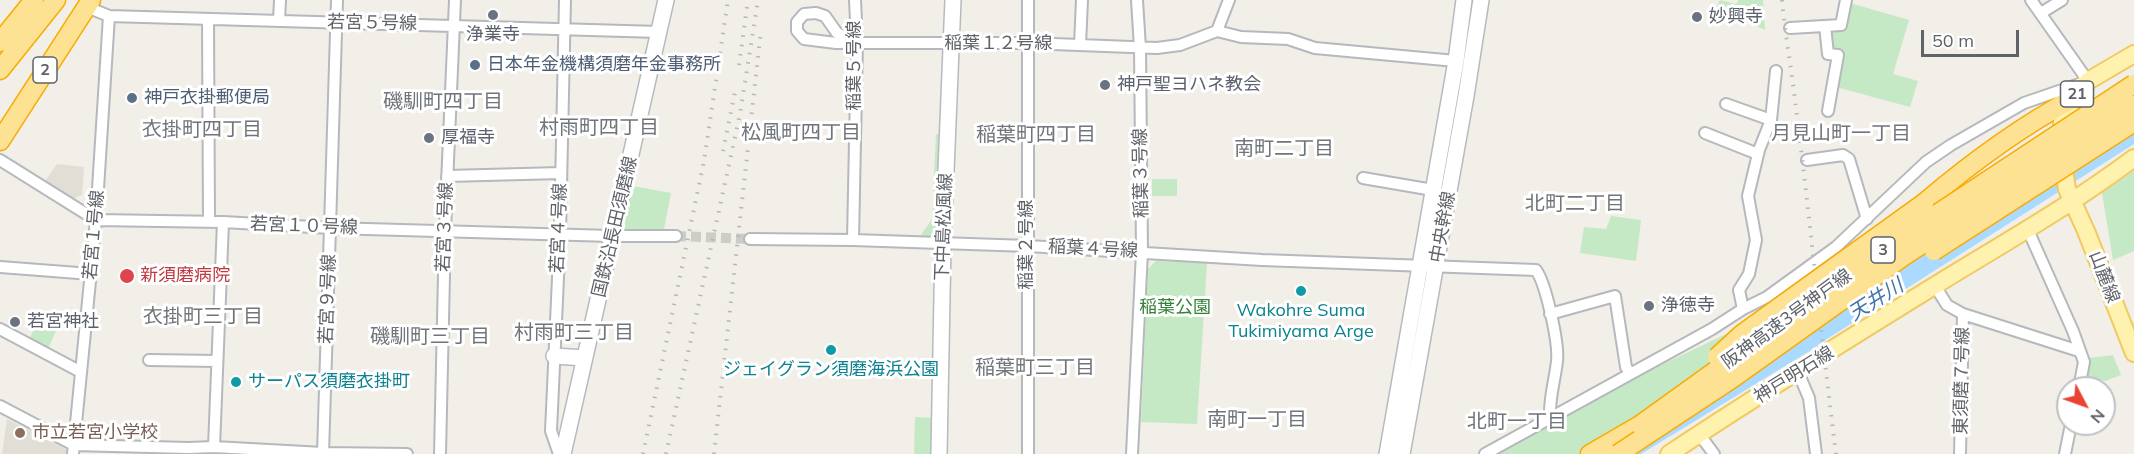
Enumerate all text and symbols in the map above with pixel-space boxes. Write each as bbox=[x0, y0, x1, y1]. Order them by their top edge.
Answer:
place label: 妙興寺 bbox=[1709, 6, 1763, 28]
marker: 浄業寺 bbox=[486, 8, 500, 22]
marker: 妙興寺 bbox=[1690, 10, 1704, 24]
street label: 若宮５号線 bbox=[327, 11, 417, 35]
scale bar bbox=[1924, 18, 2022, 56]
street label: 稲葉５号線 bbox=[844, 21, 866, 111]
place label: 浄業寺 bbox=[466, 24, 520, 46]
text: 50 m bbox=[1932, 29, 1974, 52]
street label: 稲葉１２号線 bbox=[944, 33, 1052, 55]
place label: 日本年金機構須磨年金事務所 bbox=[487, 54, 721, 76]
road number: 2 bbox=[33, 57, 57, 83]
marker: 日本年金機構須磨年金事務所 bbox=[468, 58, 482, 72]
place label: 神戸聖ヨハネ教会 bbox=[1117, 74, 1261, 96]
marker: 神戸聖ヨハネ教会 bbox=[1098, 78, 1112, 92]
road number: 21 bbox=[2060, 81, 2094, 107]
place label: 神戸衣掛郵便局 bbox=[144, 87, 270, 109]
district label: 磯馴町四丁目 bbox=[383, 90, 503, 114]
marker: 神戸衣掛郵便局 bbox=[125, 91, 139, 105]
district label: 村雨町四丁目 bbox=[539, 116, 659, 140]
district label: 衣掛町四丁目 bbox=[142, 118, 262, 142]
district label: 松風町四丁目 bbox=[741, 121, 861, 145]
district label: 月見山町一丁目 bbox=[1771, 122, 1911, 146]
district label: 稲葉町四丁目 bbox=[976, 123, 1096, 147]
place label: 厚福寺 bbox=[441, 127, 495, 149]
street label: 稲葉３号線 bbox=[1129, 128, 1153, 218]
marker: 厚福寺 bbox=[422, 131, 436, 145]
district label: 南町二丁目 bbox=[1234, 137, 1334, 161]
street label: 国鉄沿長田須磨線 bbox=[588, 154, 642, 300]
street label: 下中島松風線 bbox=[931, 173, 957, 281]
street label: 若宮３号線 bbox=[433, 182, 457, 272]
street label: 若宮４号線 bbox=[547, 183, 571, 273]
street label: 若宮１号線 bbox=[79, 189, 109, 281]
street label: 中央幹線 bbox=[1426, 190, 1460, 264]
district label: 北町二丁目 bbox=[1525, 192, 1625, 216]
street label: 稲葉２号線 bbox=[1016, 200, 1038, 290]
street label: 若宮１０号線 bbox=[250, 213, 358, 239]
street label: 稲葉４号線 bbox=[1047, 236, 1139, 262]
road number: 3 bbox=[1871, 237, 1895, 263]
street label: 山麓線 bbox=[2084, 248, 2124, 306]
street label: 若宮９号線 bbox=[316, 254, 340, 344]
place label: 新須磨病院 bbox=[140, 265, 230, 287]
street label: 阪神高速3号神戸線 bbox=[1718, 265, 1856, 373]
marker: 新須磨病院 bbox=[118, 267, 136, 285]
water label: 天井川 bbox=[1844, 274, 1908, 326]
marker: Wakohre Suma Tukimiyama Arge bbox=[1294, 284, 1308, 298]
place label: 浄徳寺 bbox=[1661, 295, 1715, 317]
park label: 稲葉公園 bbox=[1139, 297, 1211, 319]
marker: 浄徳寺 bbox=[1642, 299, 1656, 313]
place label: Wakohre Suma Tukimiyama Arge bbox=[1228, 300, 1374, 342]
district label: 衣掛町三丁目 bbox=[143, 305, 263, 329]
place label: 若宮神社 bbox=[27, 311, 99, 333]
marker: 若宮神社 bbox=[8, 315, 22, 329]
district label: 村雨町三丁目 bbox=[514, 321, 634, 345]
district label: 磯馴町三丁目 bbox=[370, 325, 490, 349]
street label: 東須磨７号線 bbox=[1950, 327, 1974, 435]
street label: 神戸明石線 bbox=[1750, 342, 1838, 408]
marker: ジェイグラン須磨海浜公園 bbox=[824, 343, 838, 357]
district label: 稲葉町三丁目 bbox=[975, 356, 1095, 380]
place label: ジェイグラン須磨海浜公園 bbox=[723, 359, 939, 381]
place label: サーパス須磨衣掛町 bbox=[248, 371, 410, 393]
marker: サーパス須磨衣掛町 bbox=[229, 375, 243, 389]
north arrow bbox=[2056, 376, 2116, 436]
text: N bbox=[2087, 405, 2110, 428]
district label: 南町一丁目 bbox=[1207, 408, 1307, 432]
district label: 北町一丁目 bbox=[1467, 410, 1567, 434]
place label: 市立若宮小学校 bbox=[32, 422, 158, 444]
marker: 市立若宮小学校 bbox=[13, 426, 27, 440]

